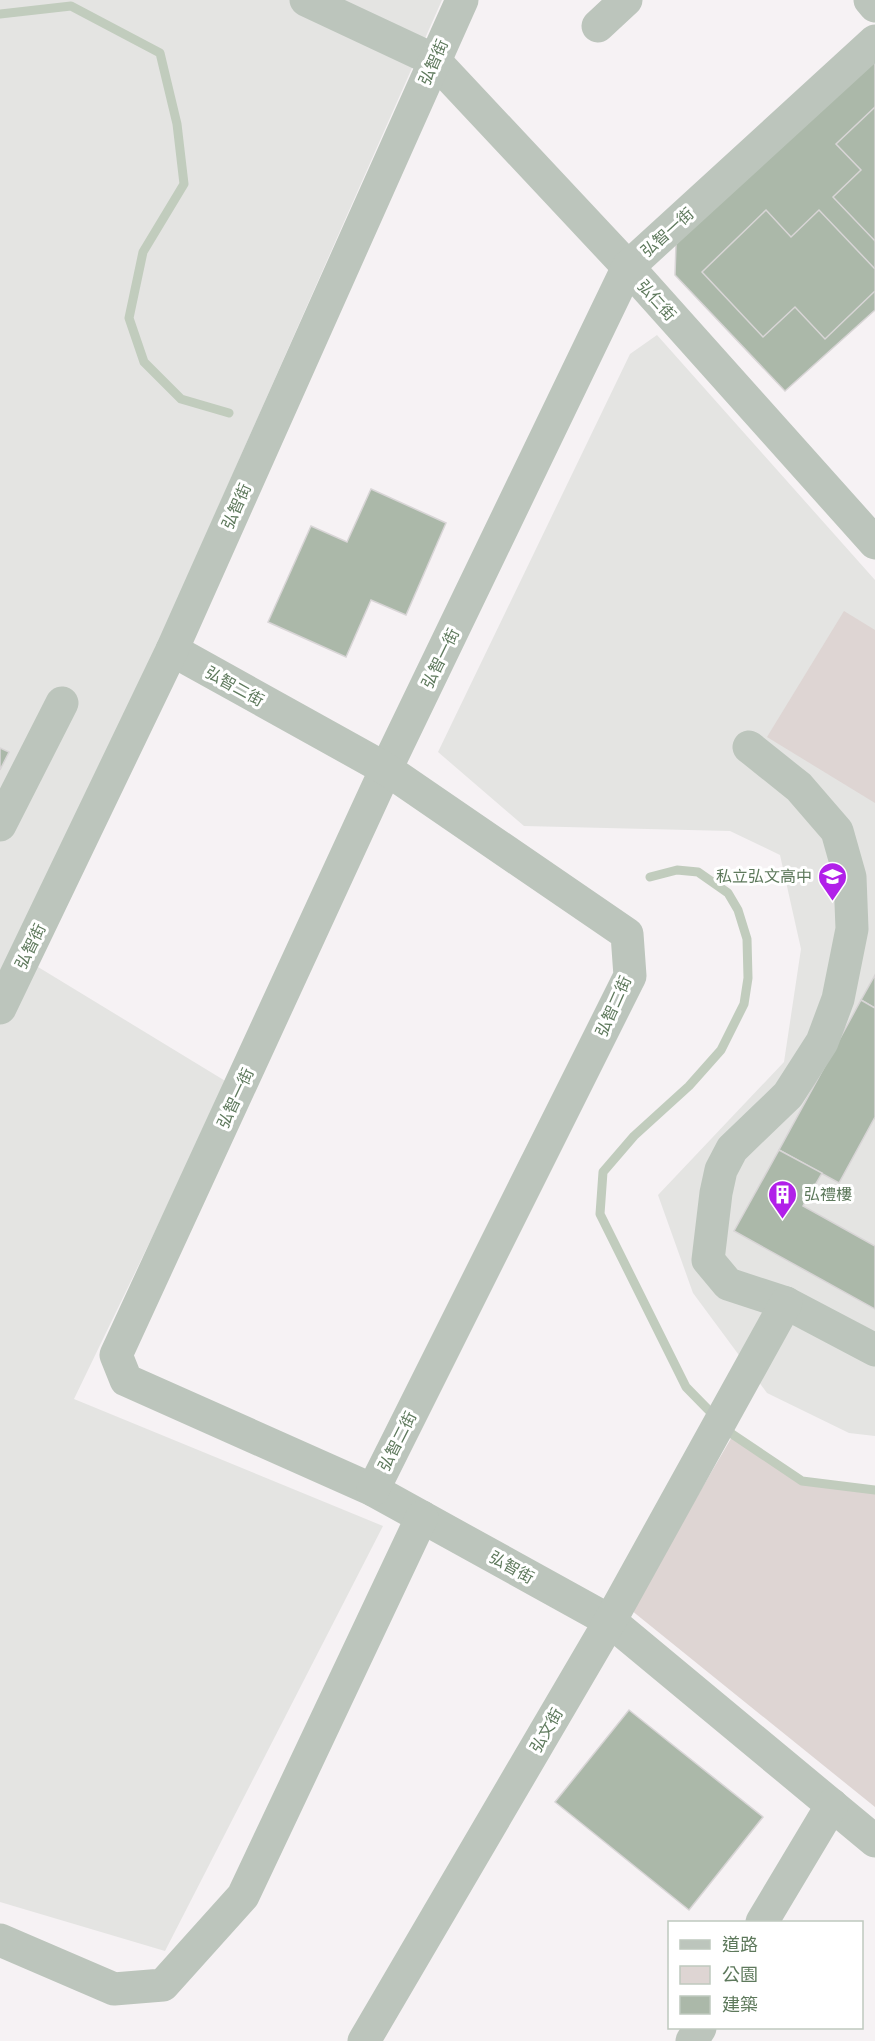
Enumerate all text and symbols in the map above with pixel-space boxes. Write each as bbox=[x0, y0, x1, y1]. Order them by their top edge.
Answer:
street label: 弘智街 bbox=[413, 36, 453, 88]
street label: 弘智一街 bbox=[636, 202, 698, 262]
street label: 弘仁街 bbox=[633, 275, 681, 325]
street label: 弘智街 bbox=[216, 480, 256, 532]
street label: 弘智一街 bbox=[416, 624, 464, 692]
street label: 弘智二街 bbox=[202, 661, 268, 711]
school or university icon: 私立弘文高中 bbox=[817, 860, 849, 902]
place label: 私立弘文高中 bbox=[716, 865, 812, 887]
street label: 弘智街 bbox=[10, 920, 50, 972]
street label: 弘智二街 bbox=[590, 972, 636, 1040]
street label: 弘智一街 bbox=[212, 1064, 258, 1132]
building icon: 弘禮樓 bbox=[767, 1178, 799, 1220]
place label: 弘禮樓 bbox=[804, 1183, 852, 1205]
street label: 弘智二街 bbox=[373, 1407, 421, 1475]
street label: 弘智街 bbox=[486, 1546, 538, 1588]
street label: 弘文街 bbox=[524, 1704, 568, 1756]
legend bbox=[668, 1921, 863, 2029]
text: 道路 bbox=[722, 1932, 758, 1956]
text: 公園 bbox=[722, 1962, 758, 1986]
text: 建築 bbox=[722, 1992, 758, 2016]

